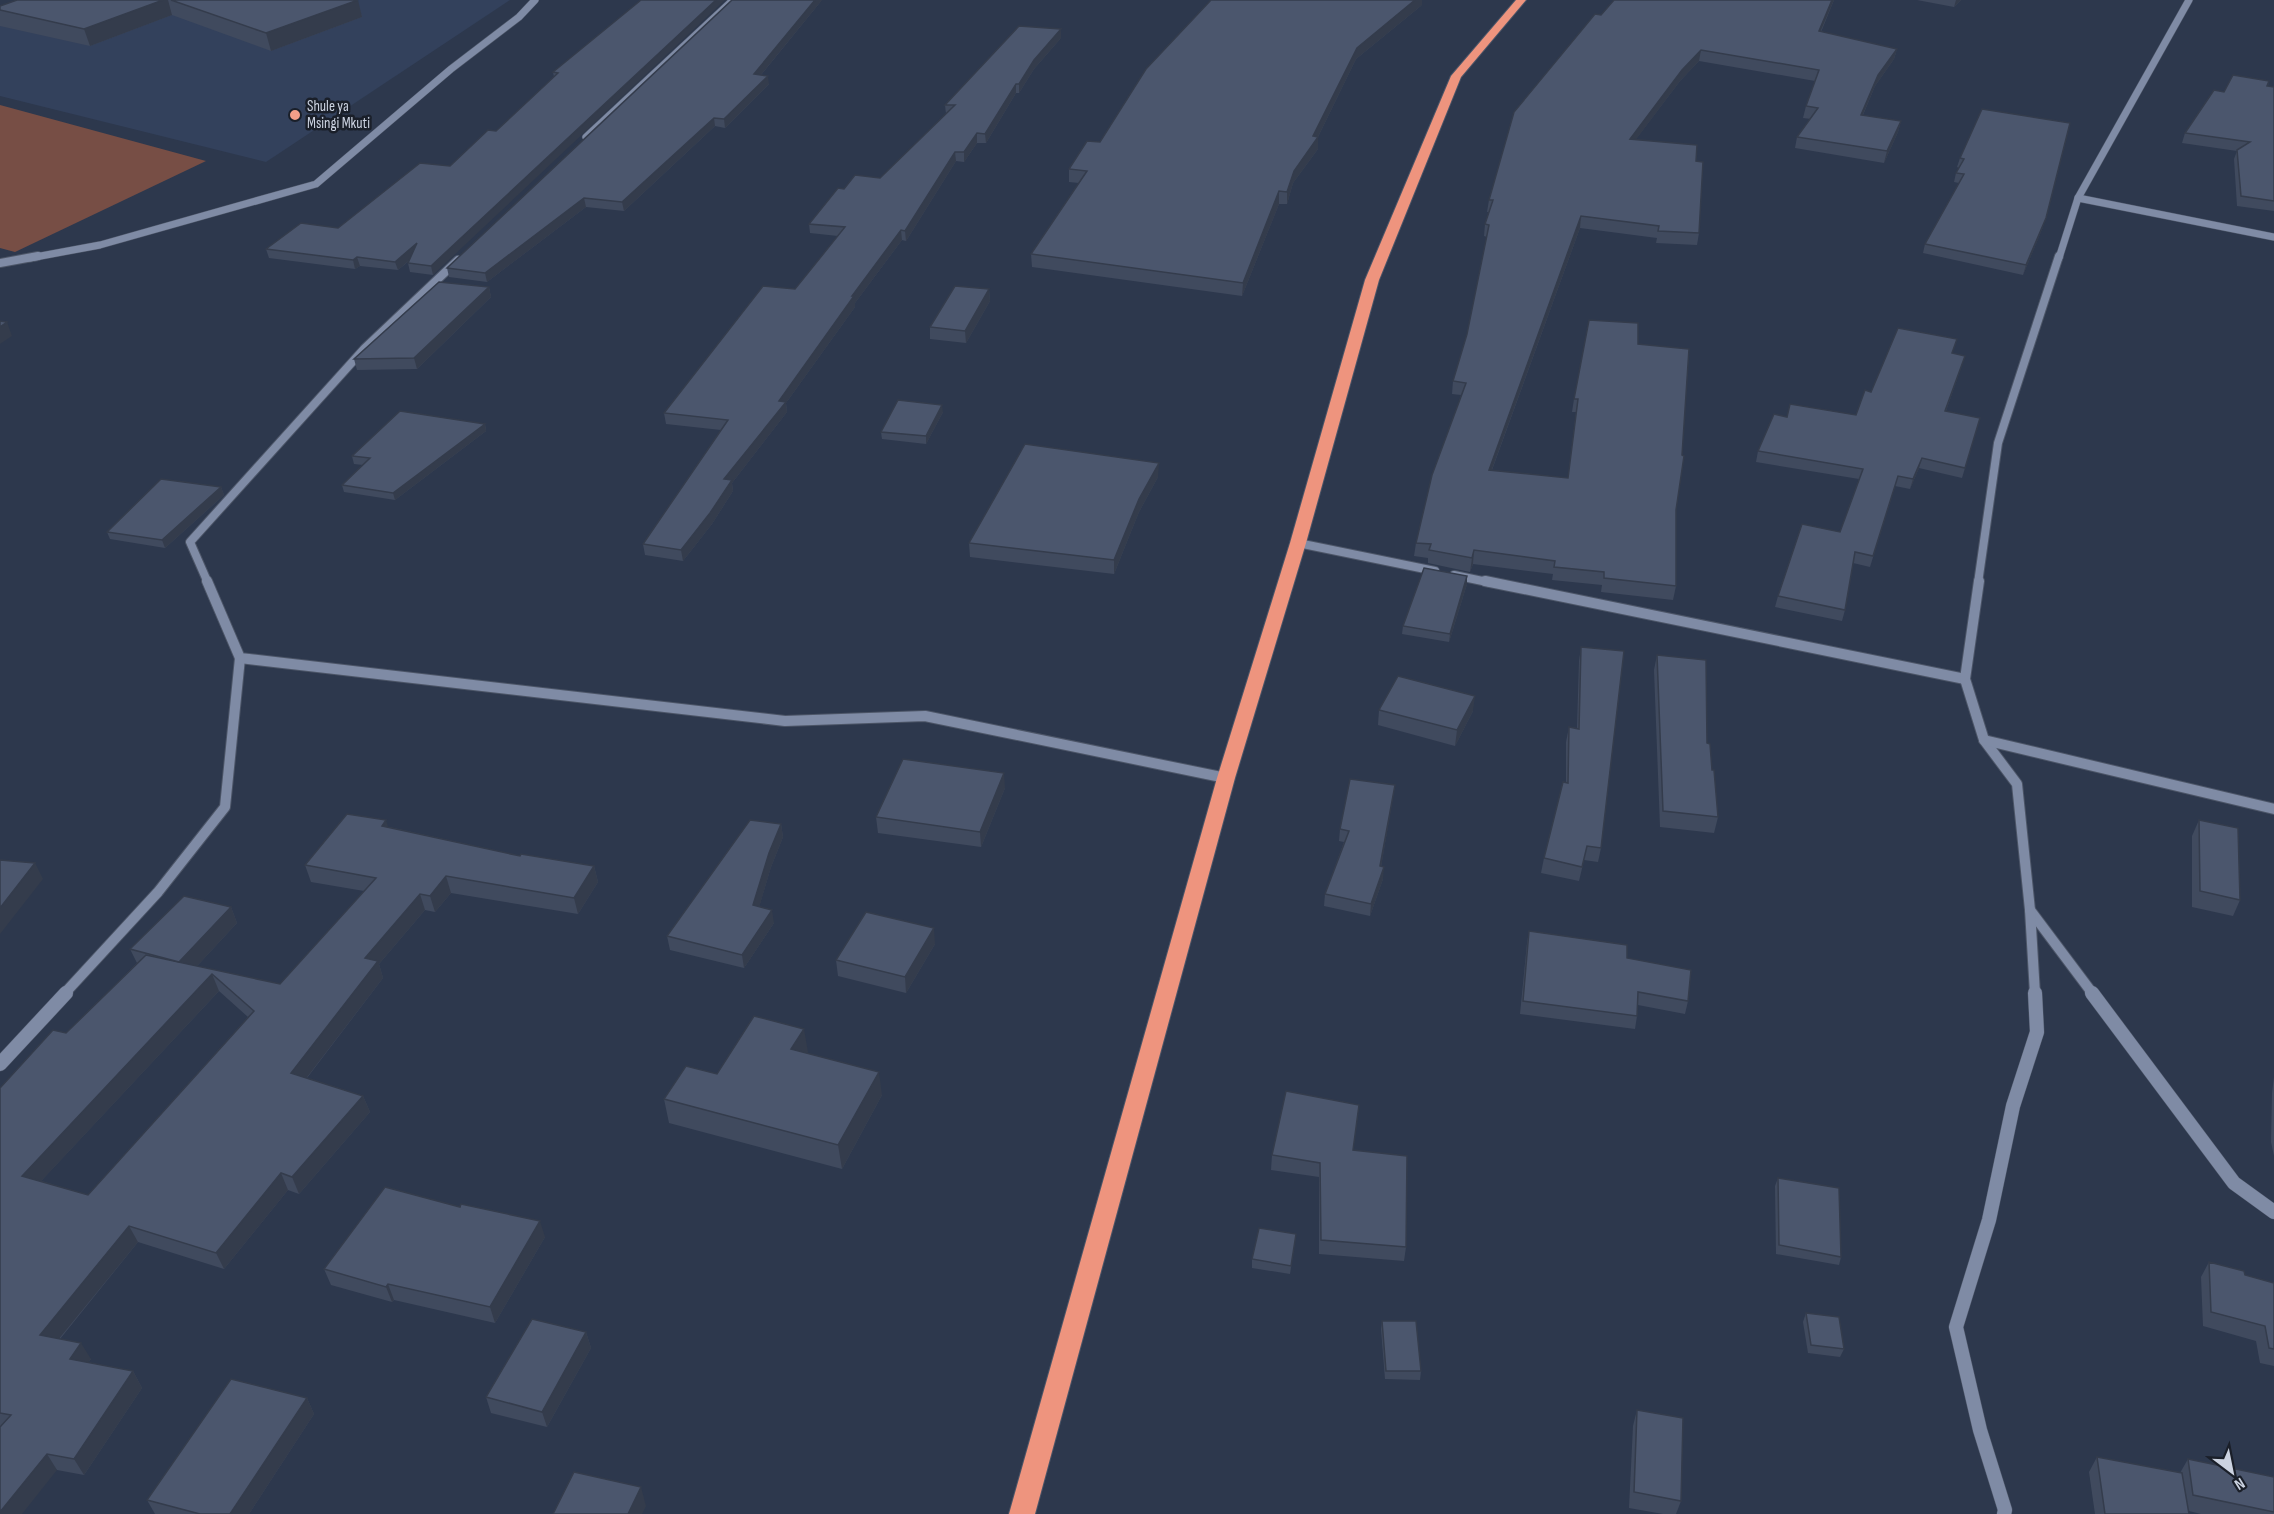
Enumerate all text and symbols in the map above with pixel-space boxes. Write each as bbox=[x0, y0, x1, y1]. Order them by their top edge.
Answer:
place label: Shule ya Msingi Mkuti bbox=[307, 97, 370, 133]
marker: Shule ya Msingi Mkuti bbox=[288, 108, 302, 122]
north arrow bbox=[2202, 1442, 2262, 1502]
text: N bbox=[2230, 1473, 2248, 1494]

